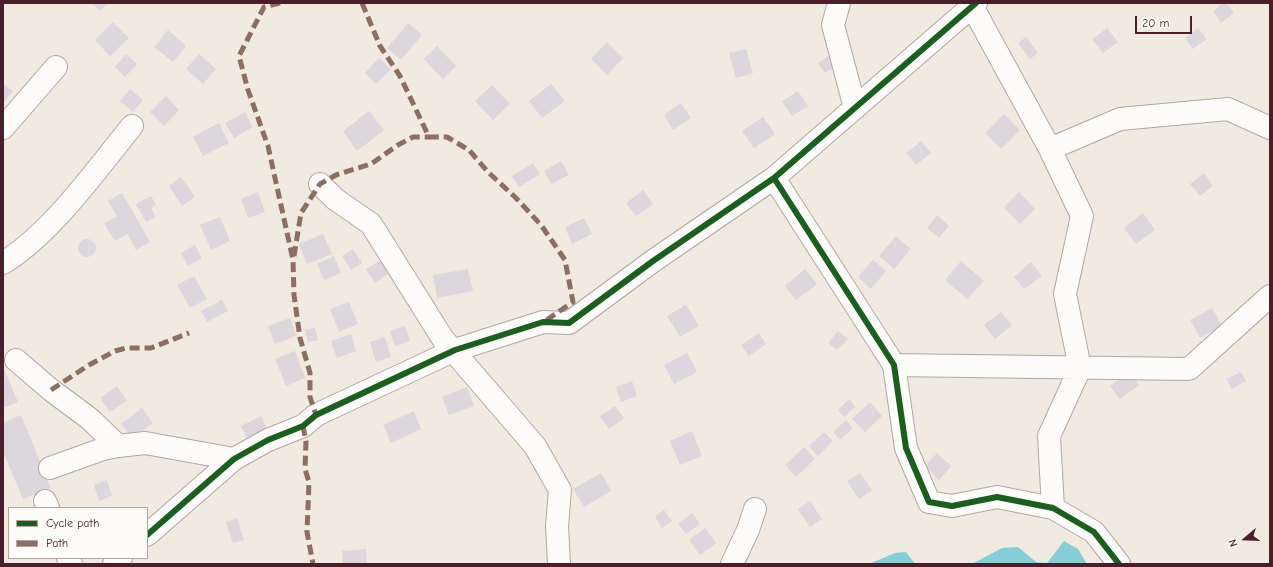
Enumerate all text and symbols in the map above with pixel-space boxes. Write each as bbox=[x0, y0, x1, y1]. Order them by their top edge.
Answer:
scale bar bbox=[1137, 8, 1194, 34]
text: 20 m bbox=[1142, 16, 1170, 30]
legend bbox=[8, 507, 148, 559]
text: Cycle path bbox=[46, 516, 99, 530]
north arrow bbox=[1225, 519, 1265, 559]
text: Path bbox=[46, 536, 68, 550]
text: N bbox=[1226, 538, 1240, 549]

